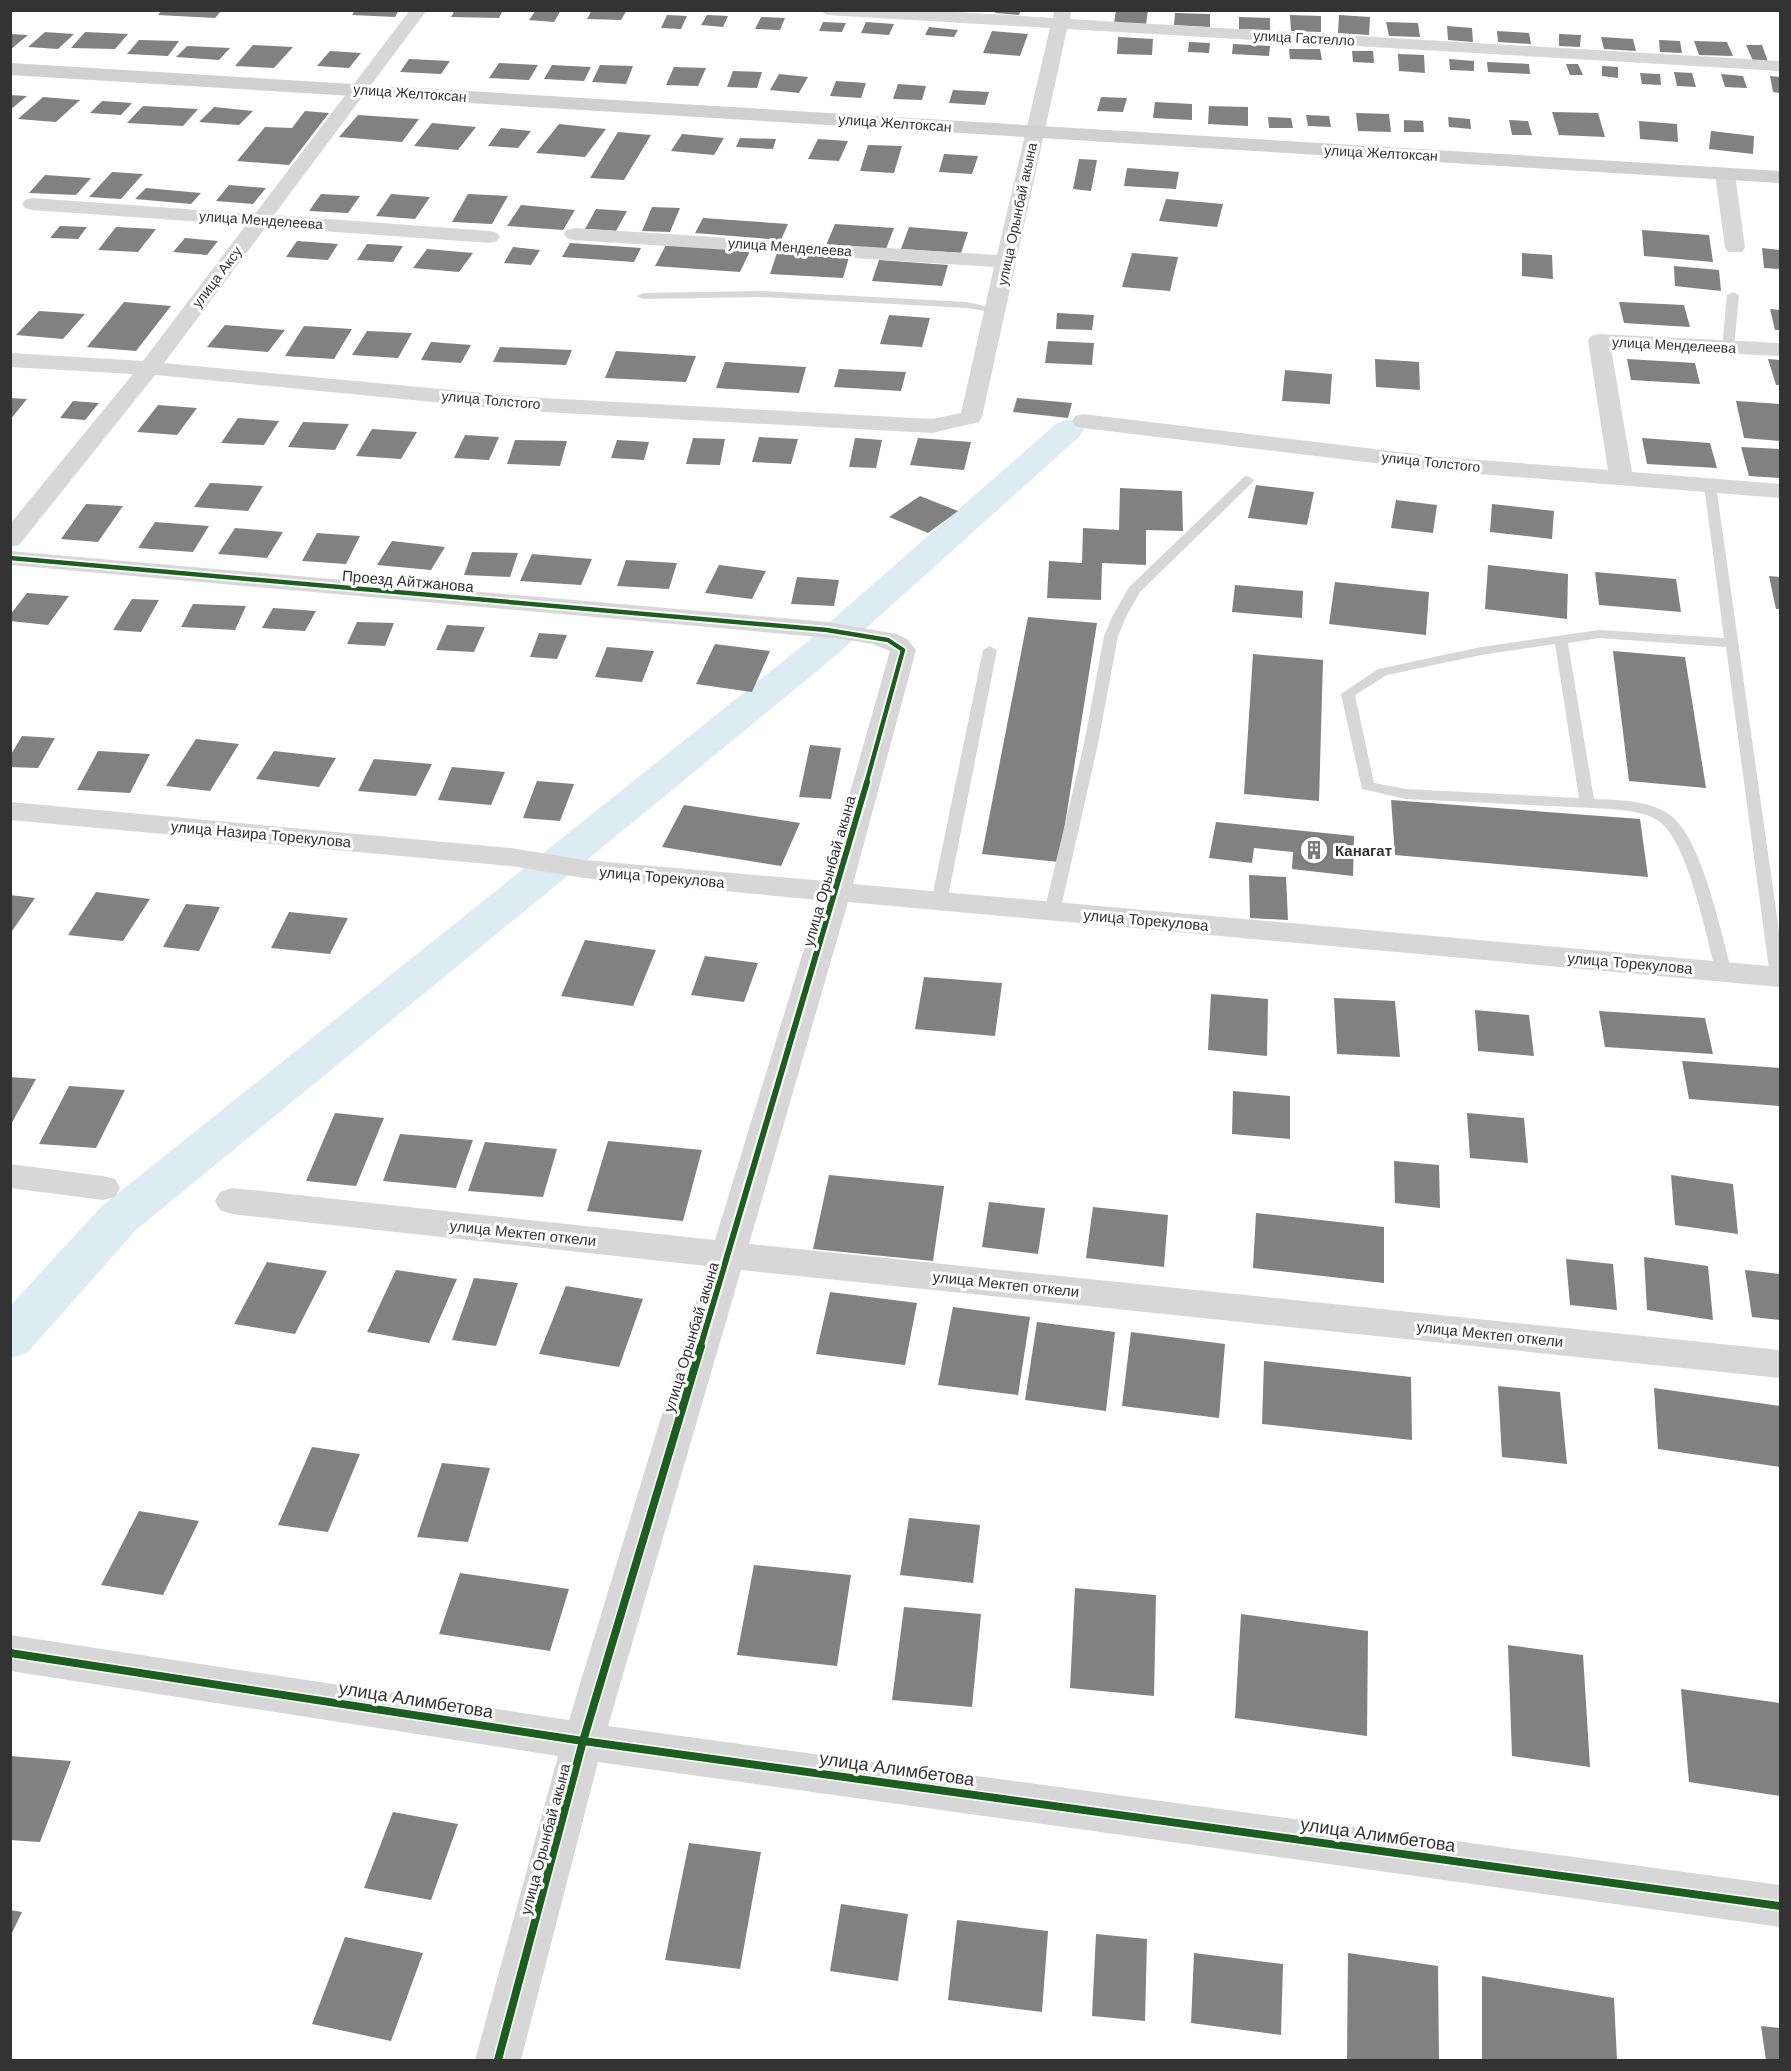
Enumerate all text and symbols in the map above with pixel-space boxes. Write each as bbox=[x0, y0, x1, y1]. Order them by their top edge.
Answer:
street label: улица Гастелло bbox=[1253, 27, 1355, 49]
street label: улица Желтоксан bbox=[353, 81, 467, 105]
street label: улица Желтоксан bbox=[838, 111, 952, 135]
street label: улица Орынбай акына bbox=[994, 141, 1040, 287]
street label: улица Желтоксан bbox=[1324, 142, 1438, 164]
street label: улица Менделеева bbox=[199, 208, 324, 232]
street label: улица Менделеева bbox=[728, 235, 853, 259]
street label: улица Аксу bbox=[189, 243, 245, 311]
street label: улица Менделеева bbox=[1612, 334, 1737, 356]
street label: улица Толстого bbox=[441, 388, 541, 412]
street label: улица Толстого bbox=[1381, 449, 1481, 475]
street label: Проезд Айтжанова bbox=[342, 567, 475, 595]
street label: улица Орынбай акына bbox=[799, 793, 859, 948]
street label: улица Назира Торекулова bbox=[170, 818, 352, 850]
building icon: Канагат bbox=[1298, 834, 1330, 866]
place label: Канагат bbox=[1335, 842, 1392, 859]
street label: улица Торекулова bbox=[599, 863, 726, 891]
street label: улица Торекулова bbox=[1083, 906, 1210, 934]
street label: улица Торекулова bbox=[1567, 949, 1694, 977]
street label: улица Мектеп откели bbox=[449, 1217, 597, 1249]
street label: улица Орынбай акына bbox=[660, 1259, 722, 1414]
street label: улица Мектеп откели bbox=[932, 1268, 1080, 1300]
street label: улица Мектеп откели bbox=[1416, 1318, 1564, 1350]
street label: улица Алимбетова bbox=[337, 1678, 496, 1722]
street label: улица Алимбетова bbox=[818, 1748, 977, 1790]
street label: улица Орынбай акына bbox=[517, 1761, 574, 1917]
street label: улица Алимбетова bbox=[1299, 1814, 1458, 1856]

